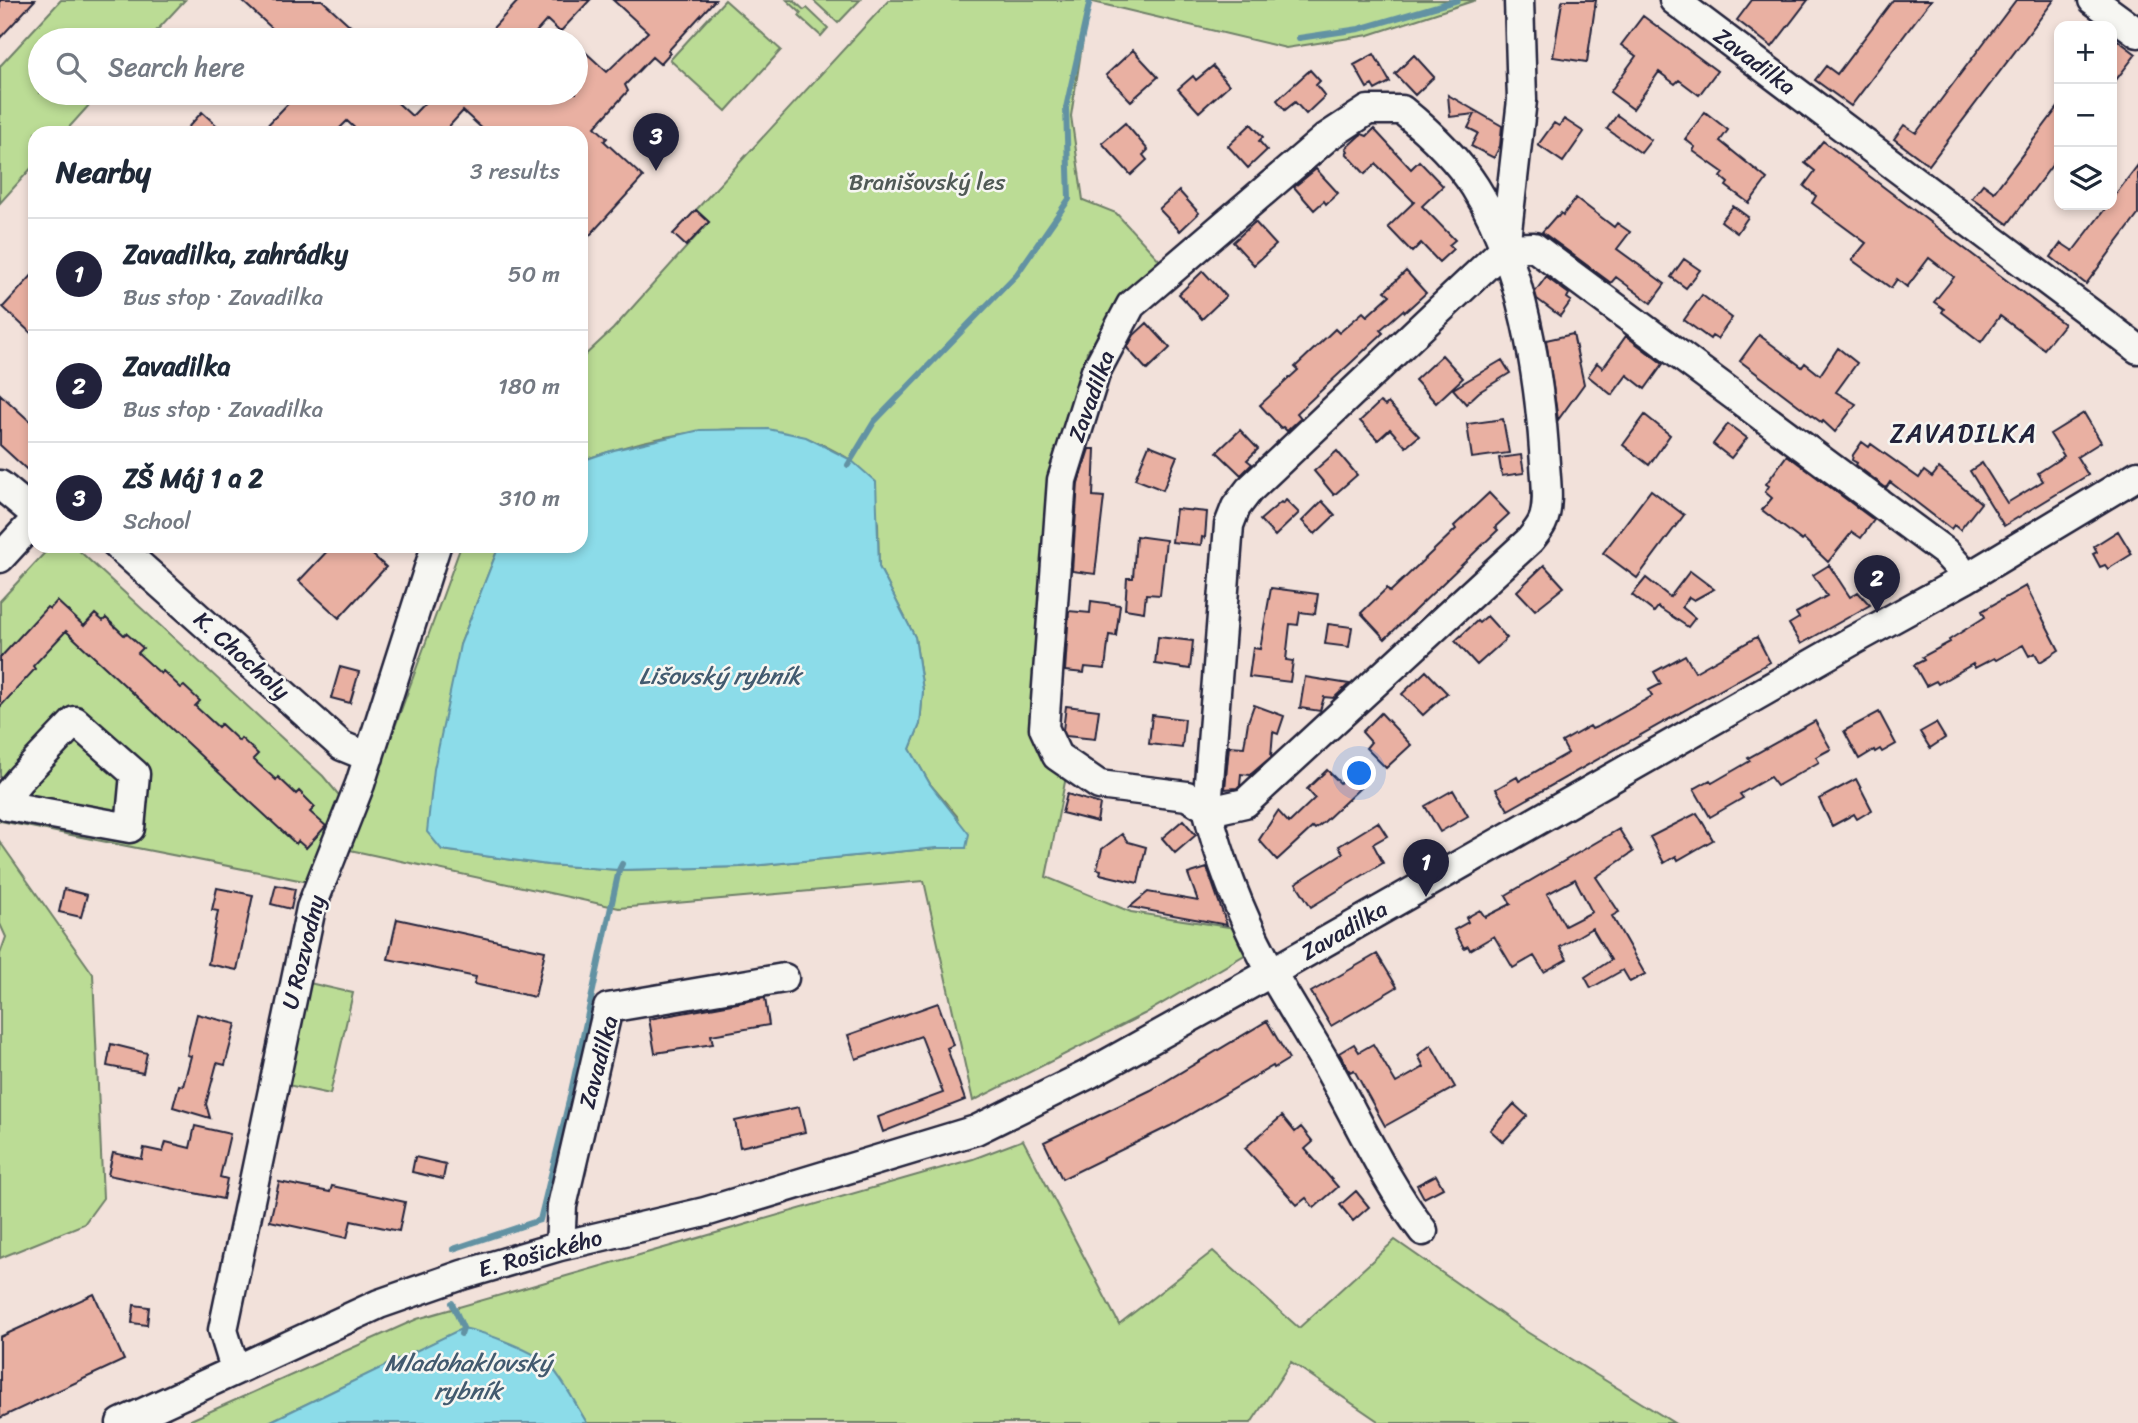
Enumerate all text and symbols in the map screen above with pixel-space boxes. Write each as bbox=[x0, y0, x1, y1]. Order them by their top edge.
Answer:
street label: Zavadilka bbox=[1704, 16, 1805, 106]
map controls bbox=[2054, 21, 2117, 210]
button: + bbox=[2054, 21, 2117, 84]
search box bbox=[28, 28, 588, 105]
text: Search here bbox=[108, 44, 245, 90]
icon: search bbox=[52, 48, 90, 86]
button: − bbox=[2054, 84, 2117, 147]
pin: 3 bbox=[633, 113, 679, 171]
text: Nearby bbox=[56, 145, 151, 199]
button: layers bbox=[2054, 147, 2117, 210]
text: 3 results bbox=[470, 151, 560, 192]
park label: Branišovský les bbox=[849, 162, 1006, 203]
text: Zavadilka, zahrádky bbox=[123, 231, 348, 277]
text: 1 bbox=[74, 254, 84, 295]
text: 50 m bbox=[508, 254, 560, 295]
text: Bus stop · Zavadilka bbox=[123, 277, 323, 318]
text: Zavadilka bbox=[123, 343, 230, 389]
street label: Zavadilka bbox=[1056, 344, 1127, 448]
text: 2 bbox=[72, 366, 86, 407]
text: 180 m bbox=[498, 366, 560, 407]
text: Bus stop · Zavadilka bbox=[123, 389, 323, 430]
district label: ZAVADILKA bbox=[1890, 410, 2038, 456]
text: ZŠ Máj 1 a 2 bbox=[123, 455, 263, 501]
text: 3 bbox=[73, 478, 85, 519]
text: 310 m bbox=[499, 478, 560, 519]
text: School bbox=[123, 501, 191, 542]
pin: 2 bbox=[1854, 555, 1900, 613]
street label: K. Chocholy bbox=[184, 600, 300, 710]
water label: Lišovský rybník bbox=[639, 655, 804, 697]
your location bbox=[1342, 756, 1376, 790]
pin: 1 bbox=[1403, 839, 1449, 897]
street label: Zavadilka bbox=[1293, 889, 1396, 972]
street label: U Rozvodny bbox=[269, 891, 337, 1014]
street label: Zavadilka bbox=[566, 1011, 631, 1113]
street label: E. Rošického bbox=[473, 1217, 607, 1290]
water label: Mladohaklovský rybník bbox=[384, 1342, 555, 1412]

